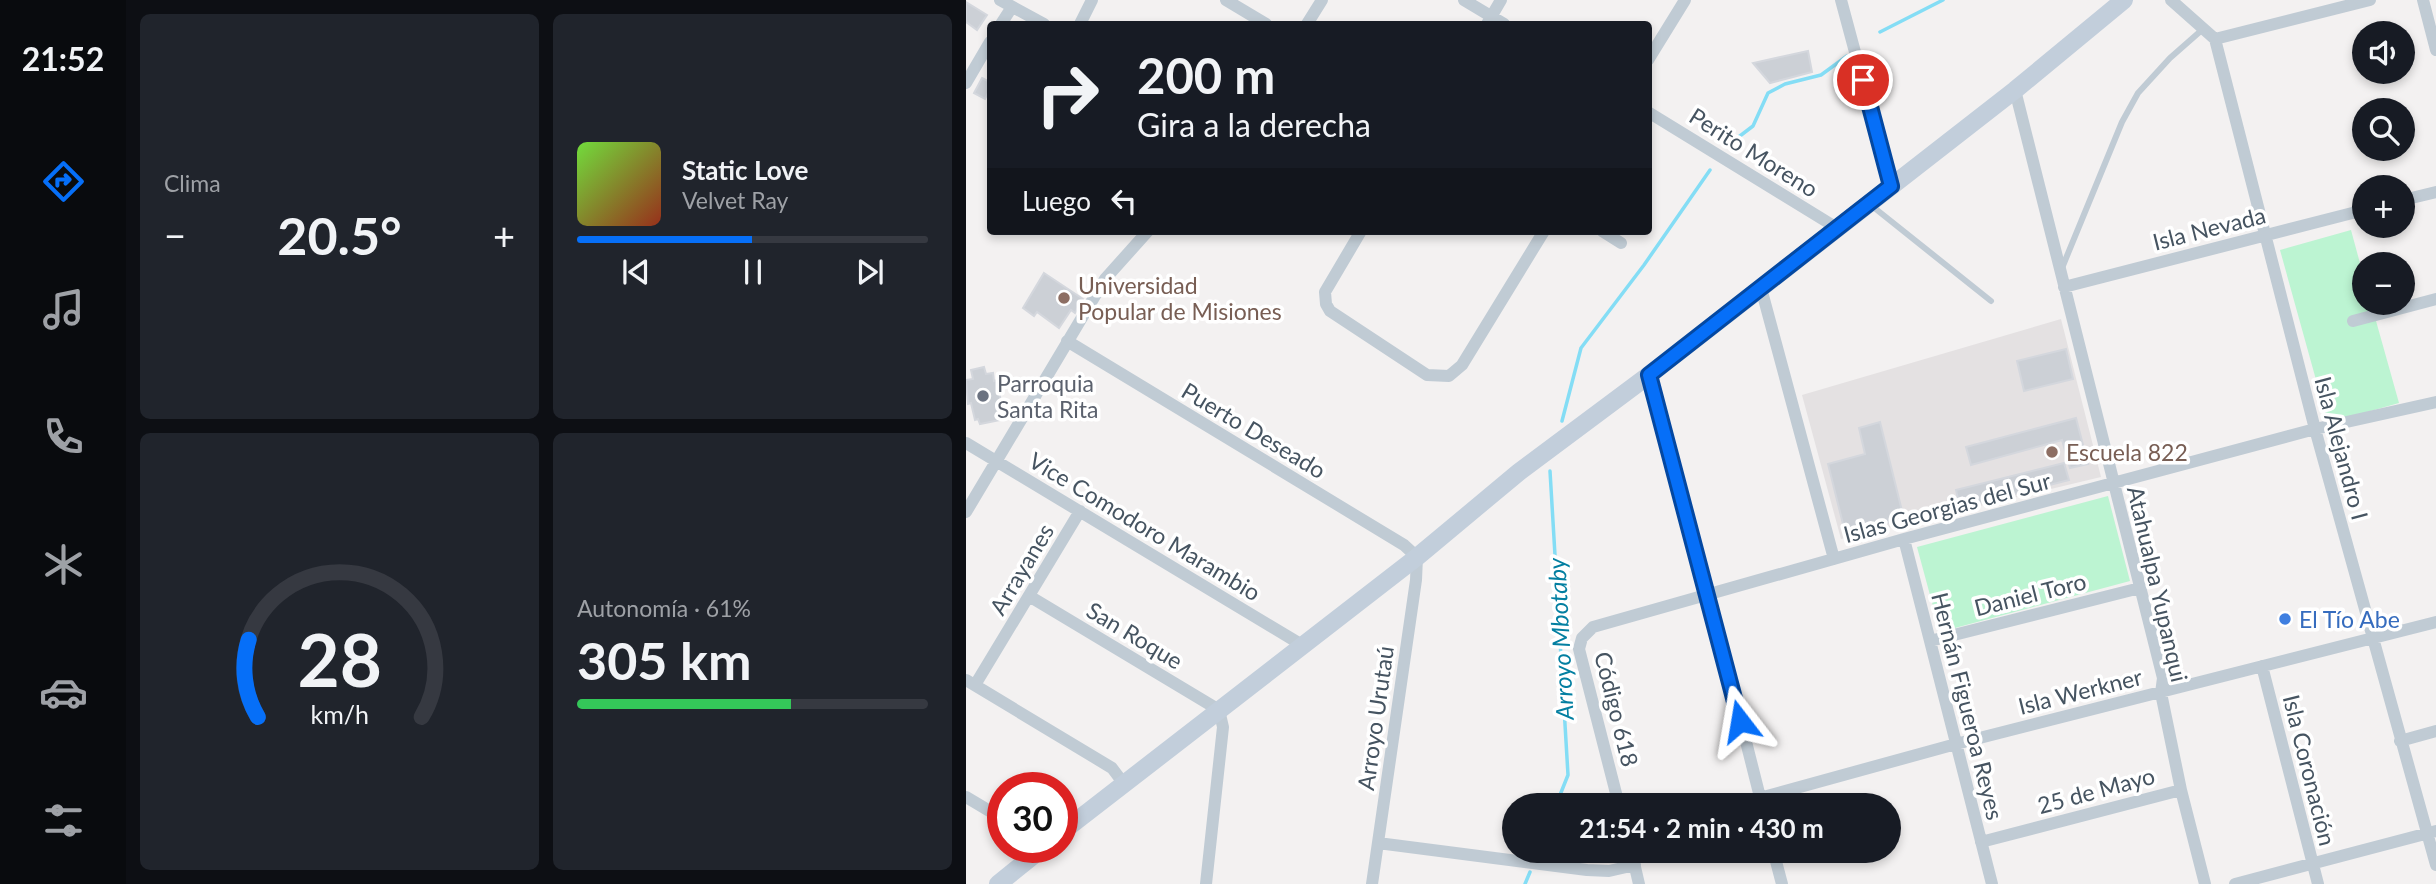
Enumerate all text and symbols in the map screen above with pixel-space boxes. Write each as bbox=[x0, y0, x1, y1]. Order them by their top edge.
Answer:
map controls bbox=[2352, 21, 2415, 315]
button: sound bbox=[2352, 21, 2415, 84]
text: 21:52 bbox=[22, 39, 104, 78]
text: 200 m bbox=[1137, 46, 1275, 104]
icon: right bbox=[1022, 49, 1113, 140]
pin bbox=[1833, 50, 1893, 110]
icon: arrive bbox=[1844, 61, 1882, 99]
button: search bbox=[2352, 98, 2415, 161]
street label: Perito Moreno bbox=[1685, 101, 1823, 203]
text: Gira a la derecha bbox=[1137, 105, 1371, 144]
text: Static Love bbox=[682, 154, 809, 186]
icon: directions bbox=[39, 157, 88, 206]
text: Clima bbox=[164, 169, 221, 197]
button: + bbox=[2352, 175, 2415, 238]
icon: left bbox=[1105, 182, 1143, 220]
text: Luego bbox=[1022, 185, 1091, 217]
text: Velvet Ray bbox=[682, 186, 788, 214]
street label: Isla Nevada bbox=[2150, 200, 2268, 256]
text: 20.5° bbox=[277, 204, 402, 266]
text: − bbox=[164, 212, 186, 258]
text: + bbox=[493, 212, 515, 258]
button: − bbox=[2352, 252, 2415, 315]
icon: previous bbox=[617, 253, 655, 291]
icon: pause bbox=[734, 253, 772, 291]
icon: next bbox=[851, 253, 889, 291]
place label: Universidad Popular de Misiones bbox=[1078, 271, 1282, 325]
icon: music bbox=[39, 285, 88, 334]
marker: Universidad Popular de Misiones bbox=[1056, 290, 1072, 306]
place label: Parroquia Santa Rita bbox=[997, 369, 1098, 423]
street label: Isla Alejandro I bbox=[2309, 373, 2375, 523]
street label: Puerto Deseado bbox=[1177, 376, 1331, 484]
marker: Parroquia Santa Rita bbox=[975, 388, 991, 404]
icon: phone bbox=[39, 412, 88, 461]
place label: Escuela 822 bbox=[2066, 438, 2188, 466]
marker: Escuela 822 bbox=[2044, 444, 2060, 460]
street label: Vice Comodoro Marambio bbox=[1024, 446, 1266, 606]
street label: Islas Georgias del Sur bbox=[1840, 466, 2054, 548]
street label: Atahualpa Yupanqui bbox=[2122, 483, 2194, 685]
street label: Arrayanes bbox=[983, 518, 1059, 620]
icon: climate bbox=[39, 540, 88, 589]
water label: Arroyo Mbotaby bbox=[1541, 557, 1579, 722]
street label: Daniel Toro bbox=[1971, 567, 2089, 621]
street label: Hernán Figueroa Reyes bbox=[1926, 589, 2010, 823]
text: Autonomía · 61% bbox=[577, 594, 751, 622]
street label: San Roque bbox=[1082, 595, 1188, 675]
place label: El Tío Abe bbox=[2299, 605, 2400, 633]
marker: El Tío Abe bbox=[2277, 611, 2293, 627]
text: 28 bbox=[297, 616, 382, 704]
text: 305 km bbox=[577, 629, 751, 691]
street label: Arroyo Urutaú bbox=[1351, 644, 1399, 792]
street label: Código 618 bbox=[1589, 649, 1645, 769]
street label: Isla Werkner bbox=[2015, 662, 2145, 720]
icon: car bbox=[39, 668, 88, 717]
position arrow bbox=[1703, 684, 1777, 758]
street label: Isla Coronación bbox=[2278, 692, 2342, 848]
text: km/h bbox=[310, 699, 369, 729]
street label: 25 de Mayo bbox=[2034, 761, 2158, 819]
speed limit sign: 30 bbox=[987, 772, 1078, 863]
icon: filters bbox=[39, 796, 88, 845]
text: 21:54 · 2 min · 430 m bbox=[1579, 812, 1824, 844]

